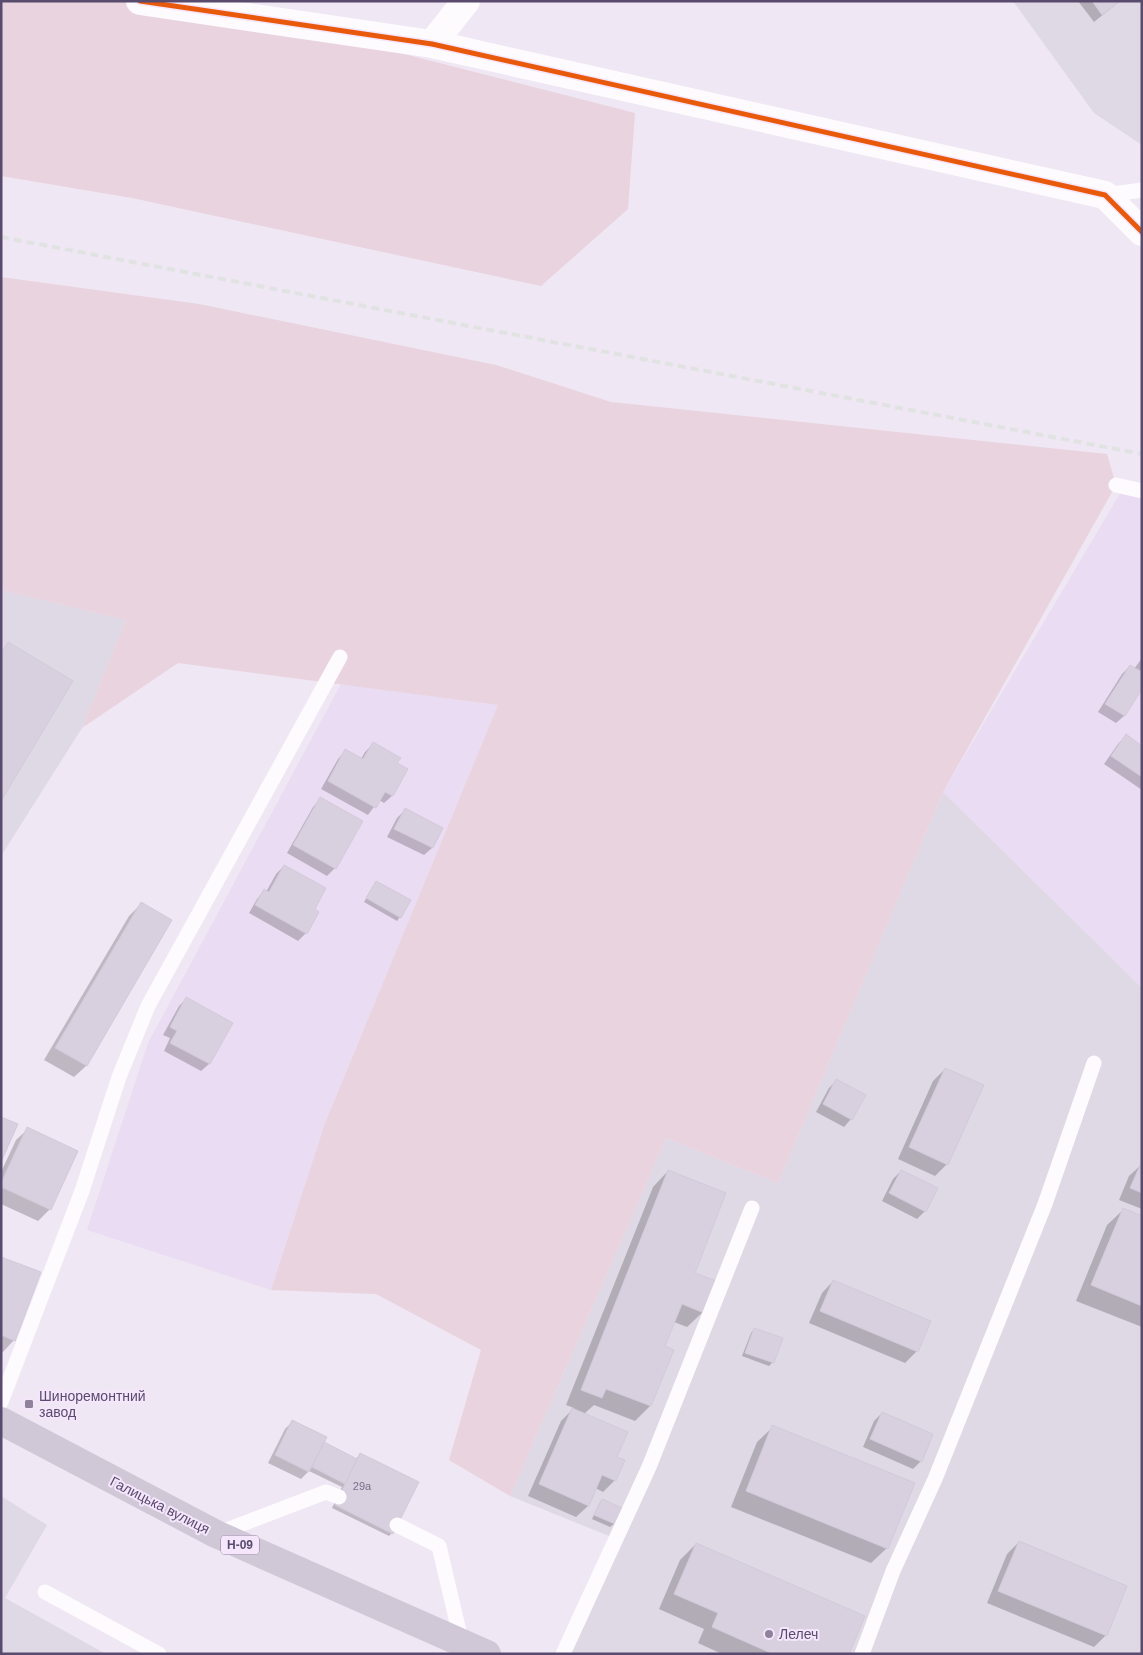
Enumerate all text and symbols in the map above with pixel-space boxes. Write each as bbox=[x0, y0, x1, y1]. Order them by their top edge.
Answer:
place label: Шиноремонтний завод bbox=[39, 1388, 146, 1420]
marker: Шиноремонтний завод bbox=[23, 1398, 35, 1410]
street label: Галицька вулиця bbox=[108, 1473, 212, 1537]
house number: 29а bbox=[353, 1480, 372, 1492]
road number: Н-09 bbox=[221, 1536, 259, 1554]
place label: Лелеч bbox=[779, 1626, 818, 1642]
marker: Лелеч bbox=[763, 1628, 775, 1640]

